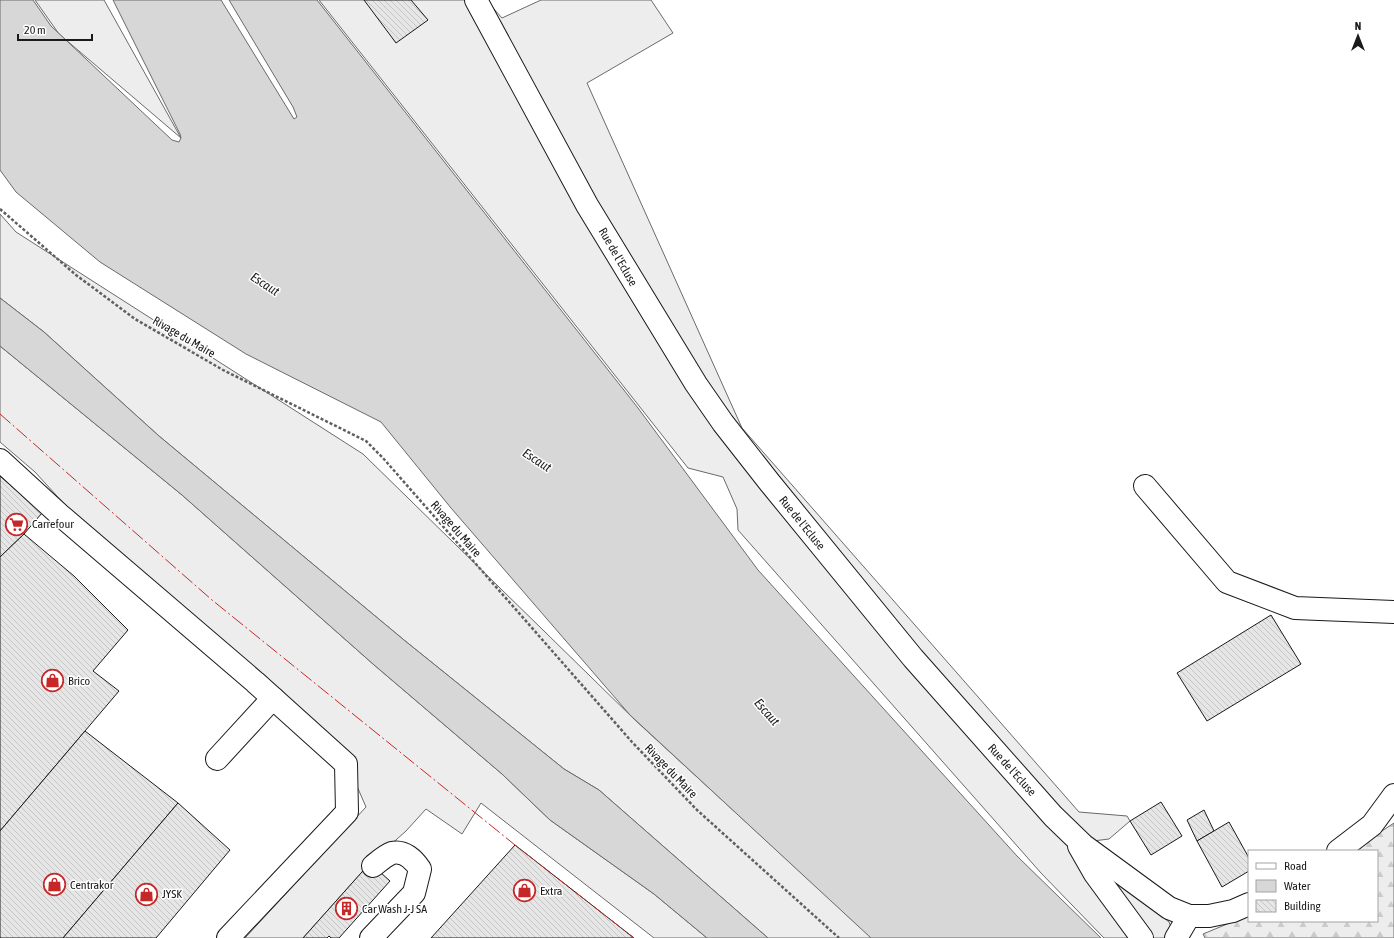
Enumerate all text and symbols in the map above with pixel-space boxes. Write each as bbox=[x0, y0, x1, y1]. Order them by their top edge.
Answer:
scale bar bbox=[18, 16, 92, 42]
north arrow bbox=[1338, 16, 1378, 56]
text: N bbox=[1355, 20, 1361, 32]
text: 20 m bbox=[24, 23, 46, 37]
street label: Rue de l'Ecluse bbox=[596, 225, 640, 289]
water label: Escaut bbox=[248, 269, 282, 299]
street label: Rivage du Maire bbox=[150, 314, 218, 360]
water label: Escaut bbox=[520, 445, 554, 475]
street label: Rue de l'Ecluse bbox=[776, 493, 828, 553]
street label: Rivage du Maire bbox=[428, 498, 484, 560]
supermarket icon: Carrefour bbox=[4, 511, 30, 537]
place label: Carrefour bbox=[32, 517, 74, 531]
shop icon: Brico bbox=[40, 668, 66, 694]
place label: Brico bbox=[68, 674, 90, 688]
water label: Escaut bbox=[751, 695, 783, 729]
street label: Rivage du Maire bbox=[642, 741, 700, 801]
street label: Rue de l'Ecluse bbox=[985, 741, 1039, 799]
legend bbox=[1248, 850, 1378, 922]
text: Road bbox=[1284, 859, 1307, 873]
shop icon: Centrakor bbox=[41, 872, 67, 898]
place label: Centrakor bbox=[70, 878, 114, 892]
shop icon: Extra bbox=[511, 878, 537, 904]
text: Water bbox=[1284, 879, 1311, 893]
shop icon: JYSK bbox=[134, 881, 160, 907]
place label: Extra bbox=[540, 884, 562, 898]
place label: JYSK bbox=[162, 887, 182, 901]
building icon: Car Wash J-J SA bbox=[334, 896, 360, 922]
text: Building bbox=[1284, 899, 1322, 913]
place label: Car Wash J-J SA bbox=[362, 902, 427, 916]

